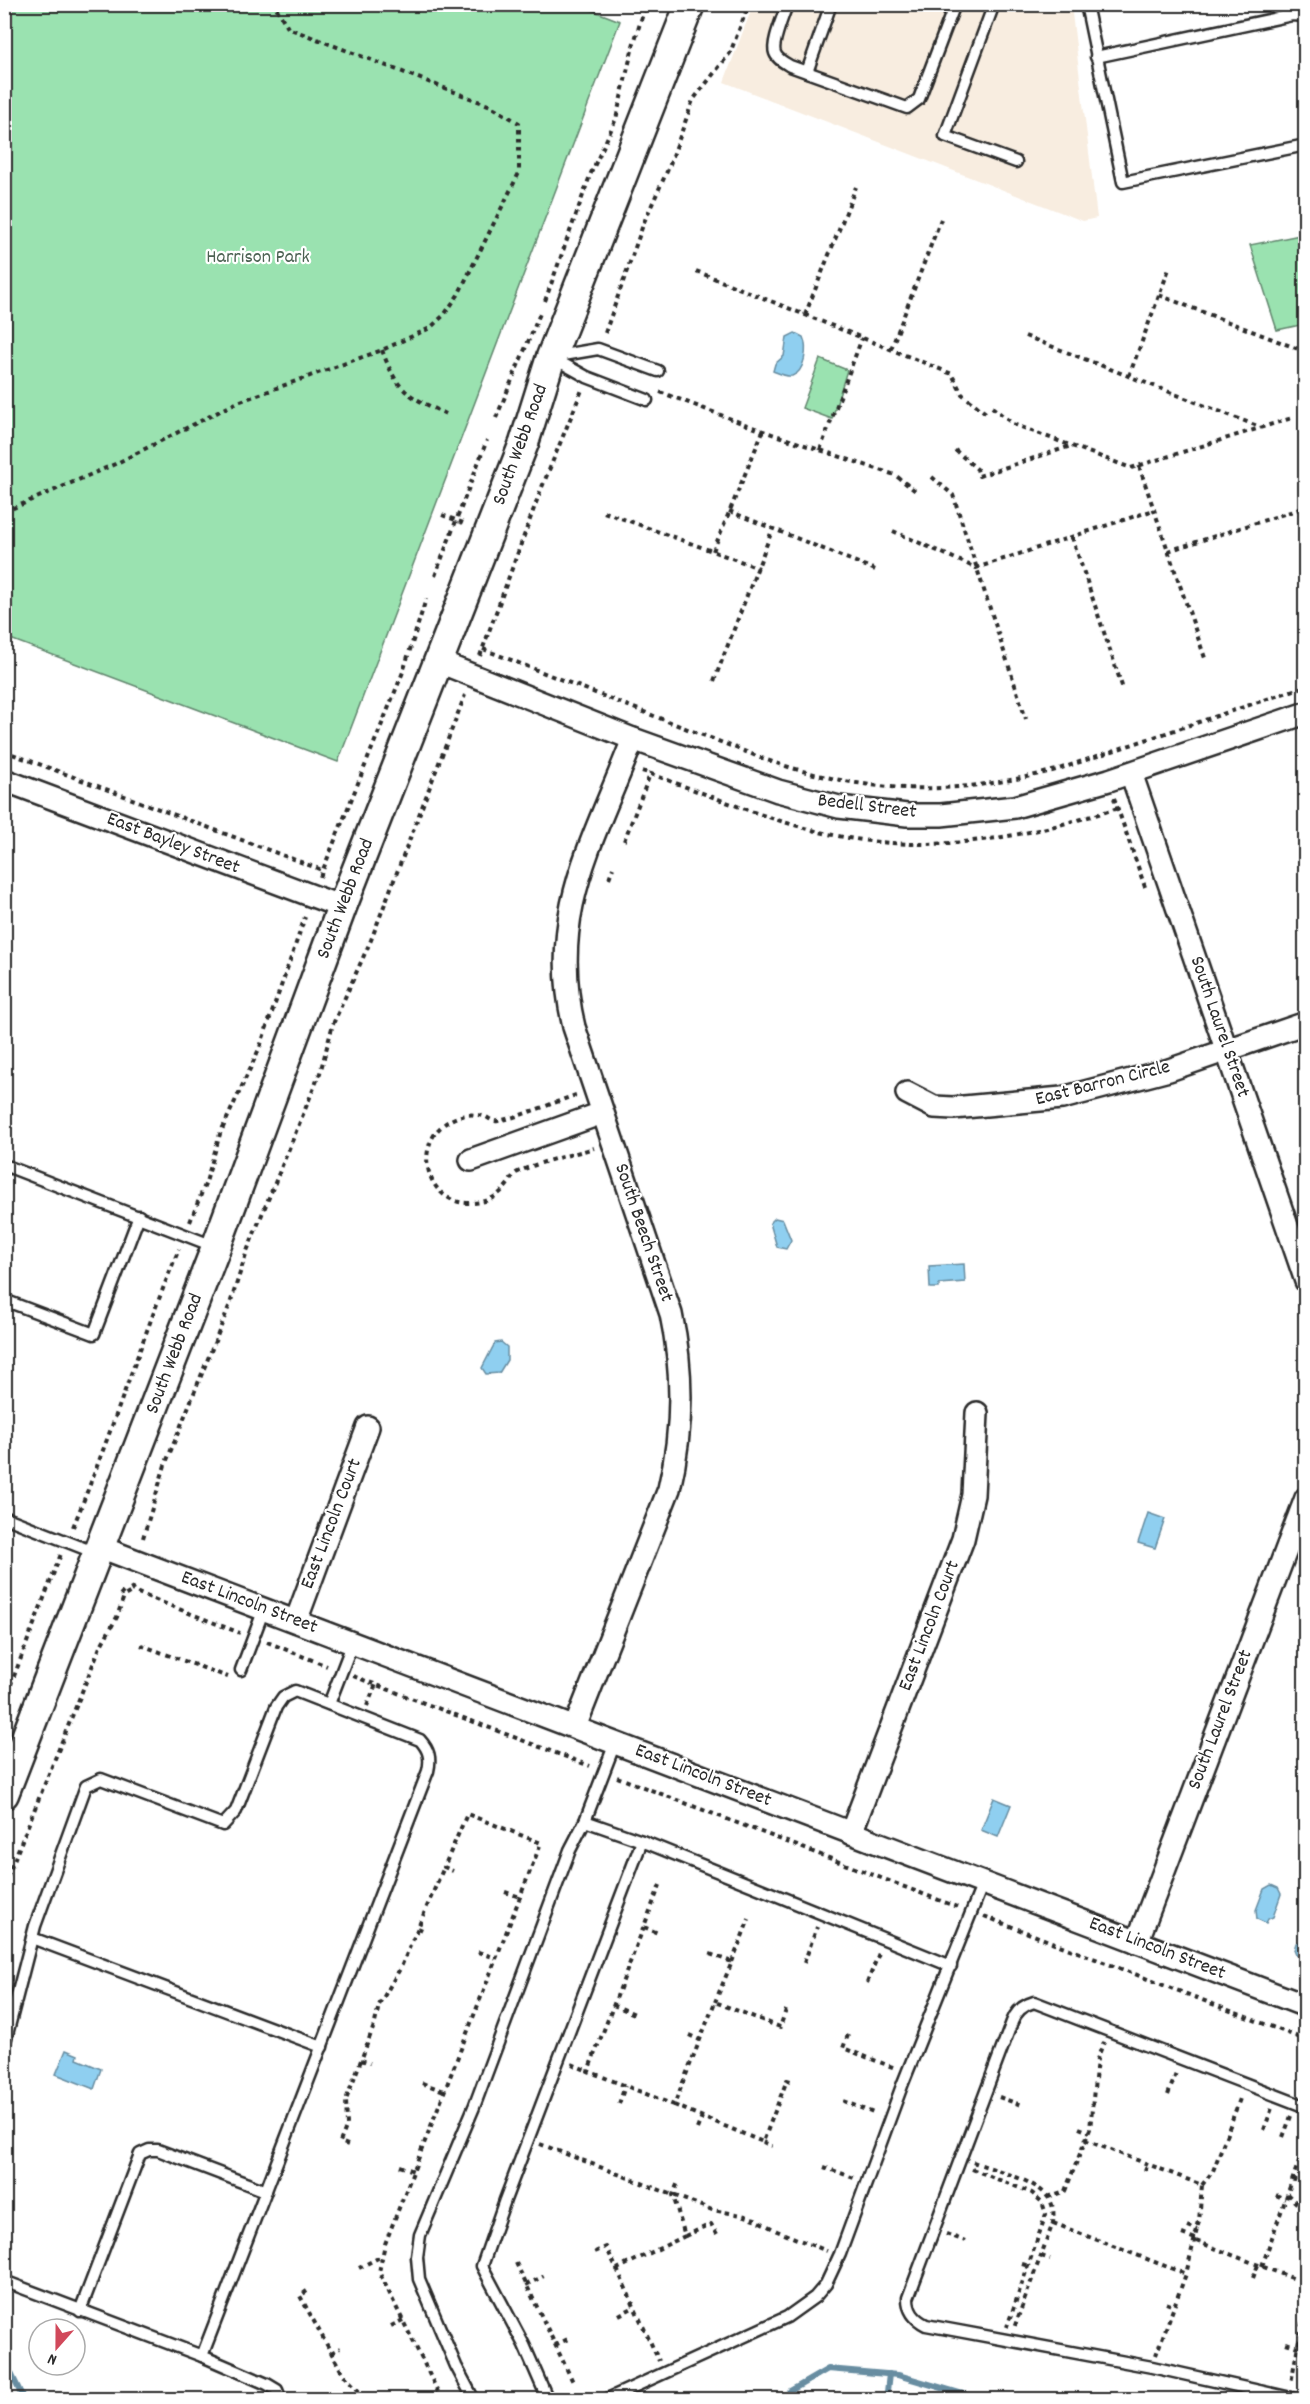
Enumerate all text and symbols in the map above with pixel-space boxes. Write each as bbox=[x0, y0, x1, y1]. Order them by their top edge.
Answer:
park label: Harrison Park bbox=[206, 244, 310, 272]
street label: South Webb Road bbox=[486, 381, 556, 509]
street label: Bedell Street bbox=[816, 787, 918, 827]
street label: East Bayley Street bbox=[102, 806, 244, 882]
street label: South Webb Road bbox=[310, 835, 382, 963]
street label: South Laurel Street bbox=[1182, 953, 1256, 1101]
street label: East Barron Circle bbox=[1033, 1054, 1173, 1114]
street label: South Beech Street bbox=[606, 1160, 680, 1306]
street label: South Webb Road bbox=[139, 1290, 211, 1418]
street label: East Lincoln Court bbox=[294, 1455, 370, 1593]
street label: East Lincoln Court bbox=[892, 1557, 968, 1695]
street label: East Lincoln Street bbox=[177, 1564, 321, 1642]
street label: South Laurel Street bbox=[1181, 1646, 1261, 1794]
street label: East Lincoln Street bbox=[631, 1737, 775, 1815]
street label: East Lincoln Street bbox=[1085, 1910, 1229, 1988]
north arrow bbox=[27, 2317, 87, 2377]
text: N bbox=[45, 2346, 60, 2371]

